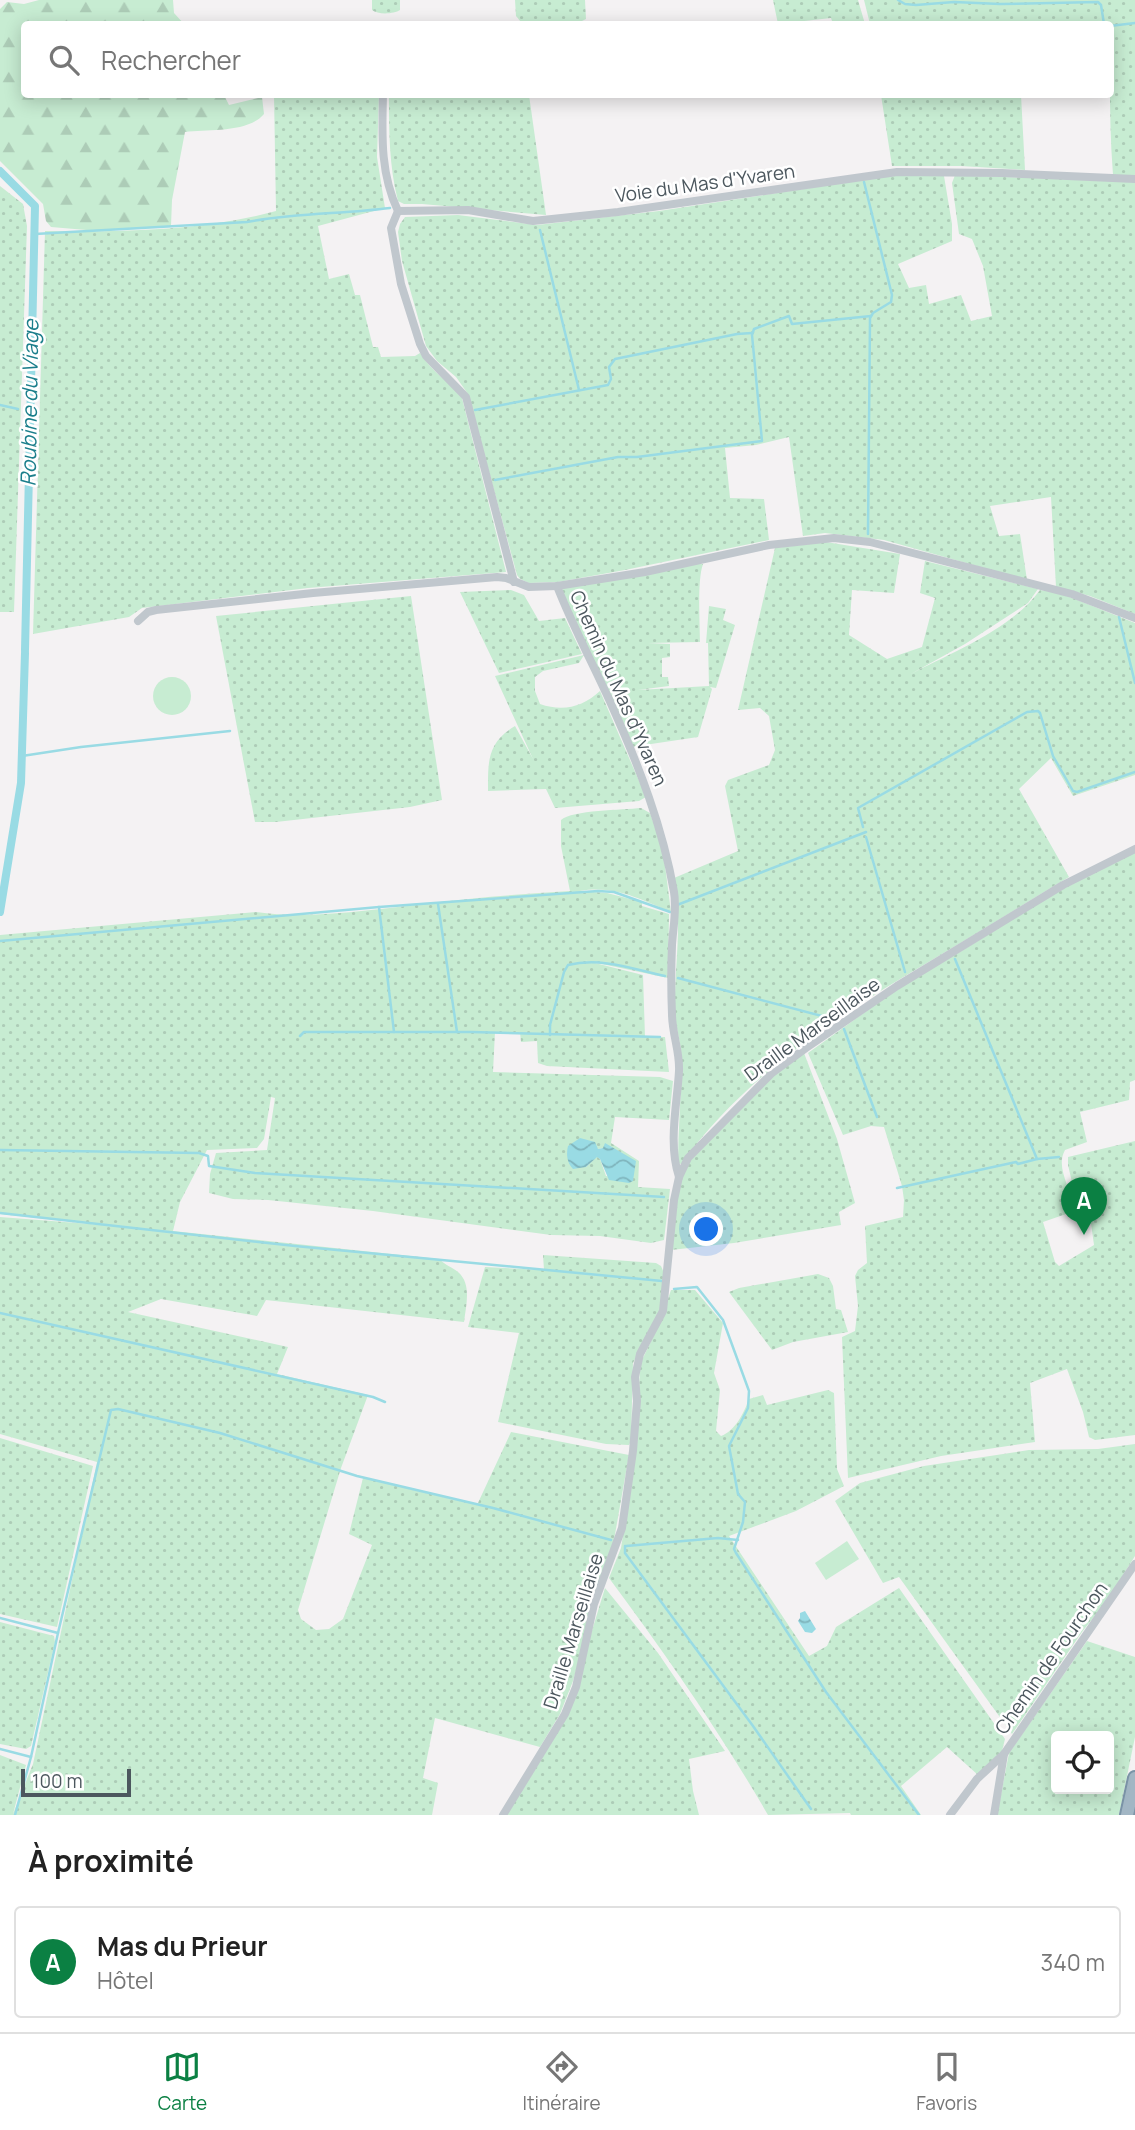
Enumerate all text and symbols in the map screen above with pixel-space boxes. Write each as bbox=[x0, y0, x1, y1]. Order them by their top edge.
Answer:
search box bbox=[21, 21, 1114, 98]
icon: search bbox=[45, 41, 83, 79]
text: Rechercher bbox=[101, 42, 241, 78]
street label: Voie du Mas d'Yvaren bbox=[613, 158, 797, 208]
water label: Roubine du Viage bbox=[14, 318, 44, 487]
street label: Chemin du Mas d'Yvaren bbox=[564, 586, 674, 790]
street label: Draille Marseillaise bbox=[739, 971, 885, 1087]
pin: A bbox=[1061, 1177, 1107, 1235]
your location bbox=[689, 1212, 723, 1246]
street label: Draille Marseillaise bbox=[537, 1550, 609, 1712]
street label: Chemin de Fourchon bbox=[989, 1577, 1113, 1739]
map controls bbox=[1051, 1731, 1114, 1794]
button: locate bbox=[1051, 1731, 1114, 1794]
scale bar bbox=[21, 1766, 131, 1798]
text: 100 m bbox=[32, 1768, 83, 1794]
text: À proximité bbox=[28, 1840, 194, 1881]
text: Mas du Prieur bbox=[97, 1928, 268, 1964]
text: A bbox=[45, 1946, 61, 1978]
text: 340 m bbox=[1041, 1946, 1105, 1978]
text: Hôtel bbox=[97, 1964, 154, 1996]
tab: Carte bbox=[158, 2048, 207, 2116]
tab: Itinéraire bbox=[523, 2048, 601, 2116]
tab: Favoris bbox=[916, 2048, 977, 2116]

